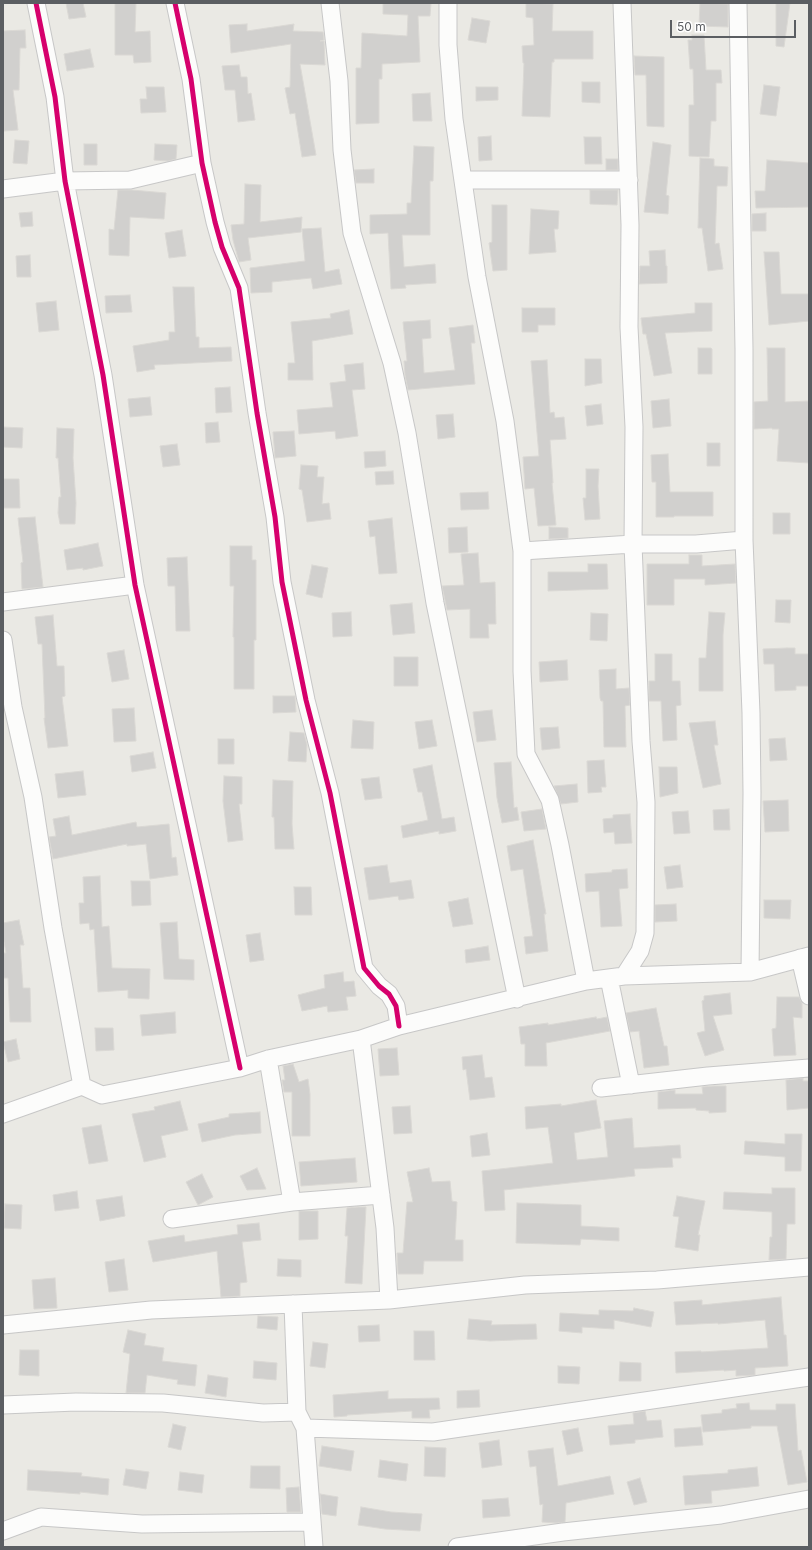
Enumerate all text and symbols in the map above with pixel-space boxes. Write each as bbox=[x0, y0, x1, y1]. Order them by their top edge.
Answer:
scale bar bbox=[672, 12, 798, 38]
text: 50 m bbox=[677, 19, 706, 34]

